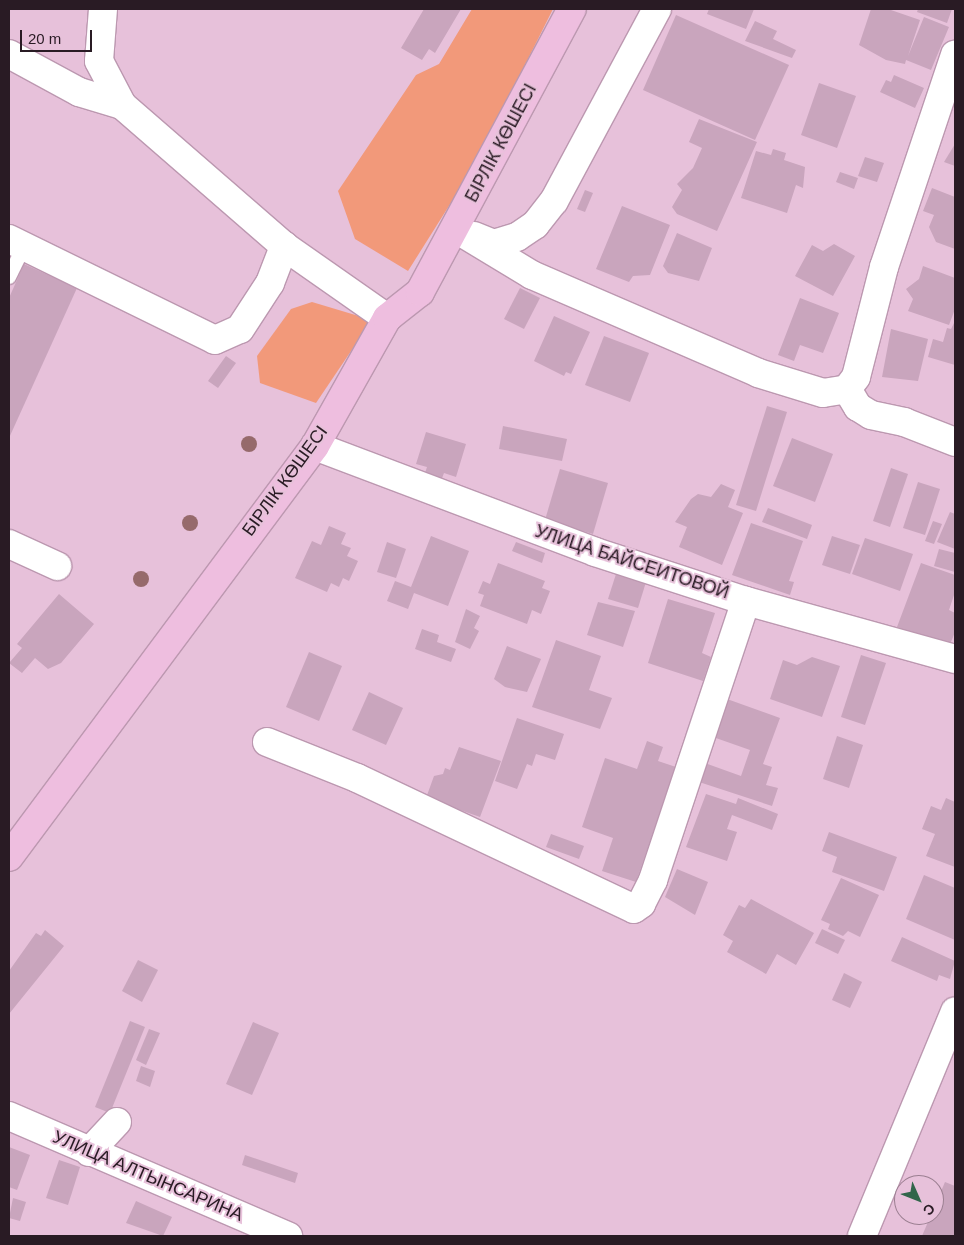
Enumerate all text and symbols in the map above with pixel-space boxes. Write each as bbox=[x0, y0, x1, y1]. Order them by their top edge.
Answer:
scale bar bbox=[22, 20, 95, 52]
text: 20 m bbox=[28, 30, 61, 47]
street label: БІРЛІК КӨШЕСІ bbox=[461, 80, 541, 206]
street label: БІРЛІК КӨШЕСІ bbox=[238, 422, 332, 540]
street label: УЛИЦА БАЙСЕИТОВОЙ bbox=[532, 520, 732, 604]
street label: УЛИЦА АЛТЫНСАРИНА bbox=[50, 1126, 246, 1226]
north arrow bbox=[894, 1175, 944, 1225]
text: С bbox=[920, 1201, 938, 1219]

